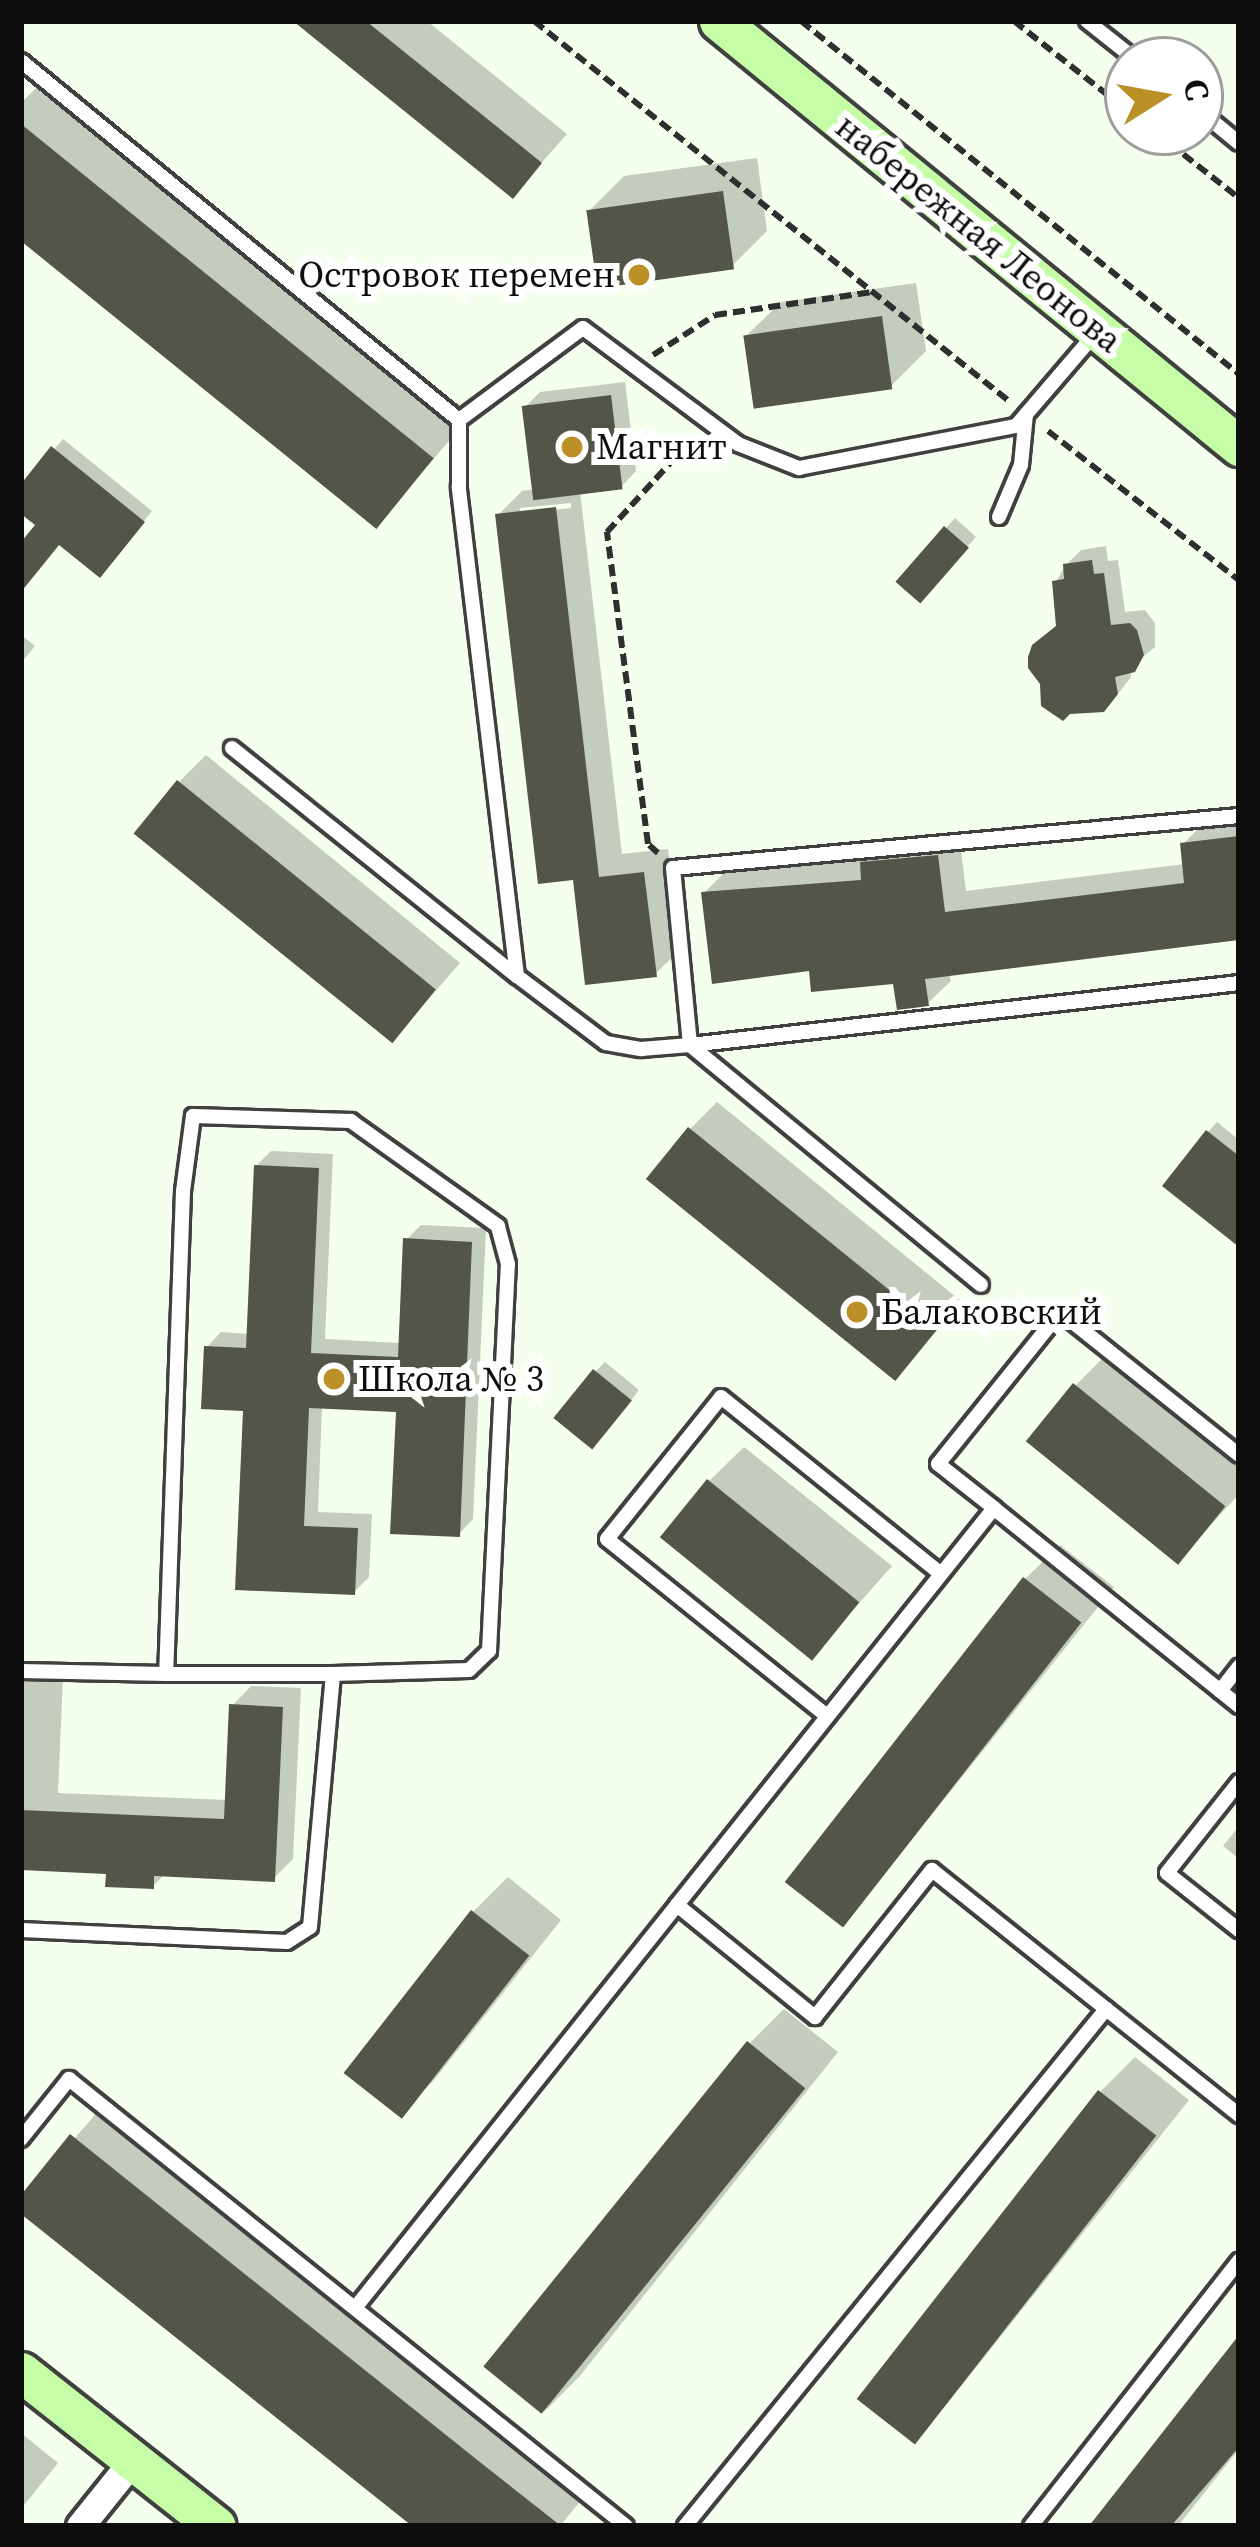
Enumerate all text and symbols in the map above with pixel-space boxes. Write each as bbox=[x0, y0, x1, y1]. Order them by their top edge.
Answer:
north arrow bbox=[1104, 36, 1224, 156]
text: С bbox=[1173, 75, 1221, 104]
street label: набережная Леонова bbox=[827, 104, 1131, 362]
place label: Островок перемен bbox=[299, 253, 615, 297]
marker: Островок перемен bbox=[626, 262, 652, 288]
place label: Магнит bbox=[596, 425, 727, 469]
marker: Магнит bbox=[559, 434, 585, 460]
place label: Балаковский bbox=[881, 1290, 1102, 1334]
marker: Балаковский bbox=[844, 1299, 870, 1325]
place label: Школа № 3 bbox=[358, 1357, 544, 1401]
marker: Школа № 3 bbox=[321, 1366, 347, 1392]

